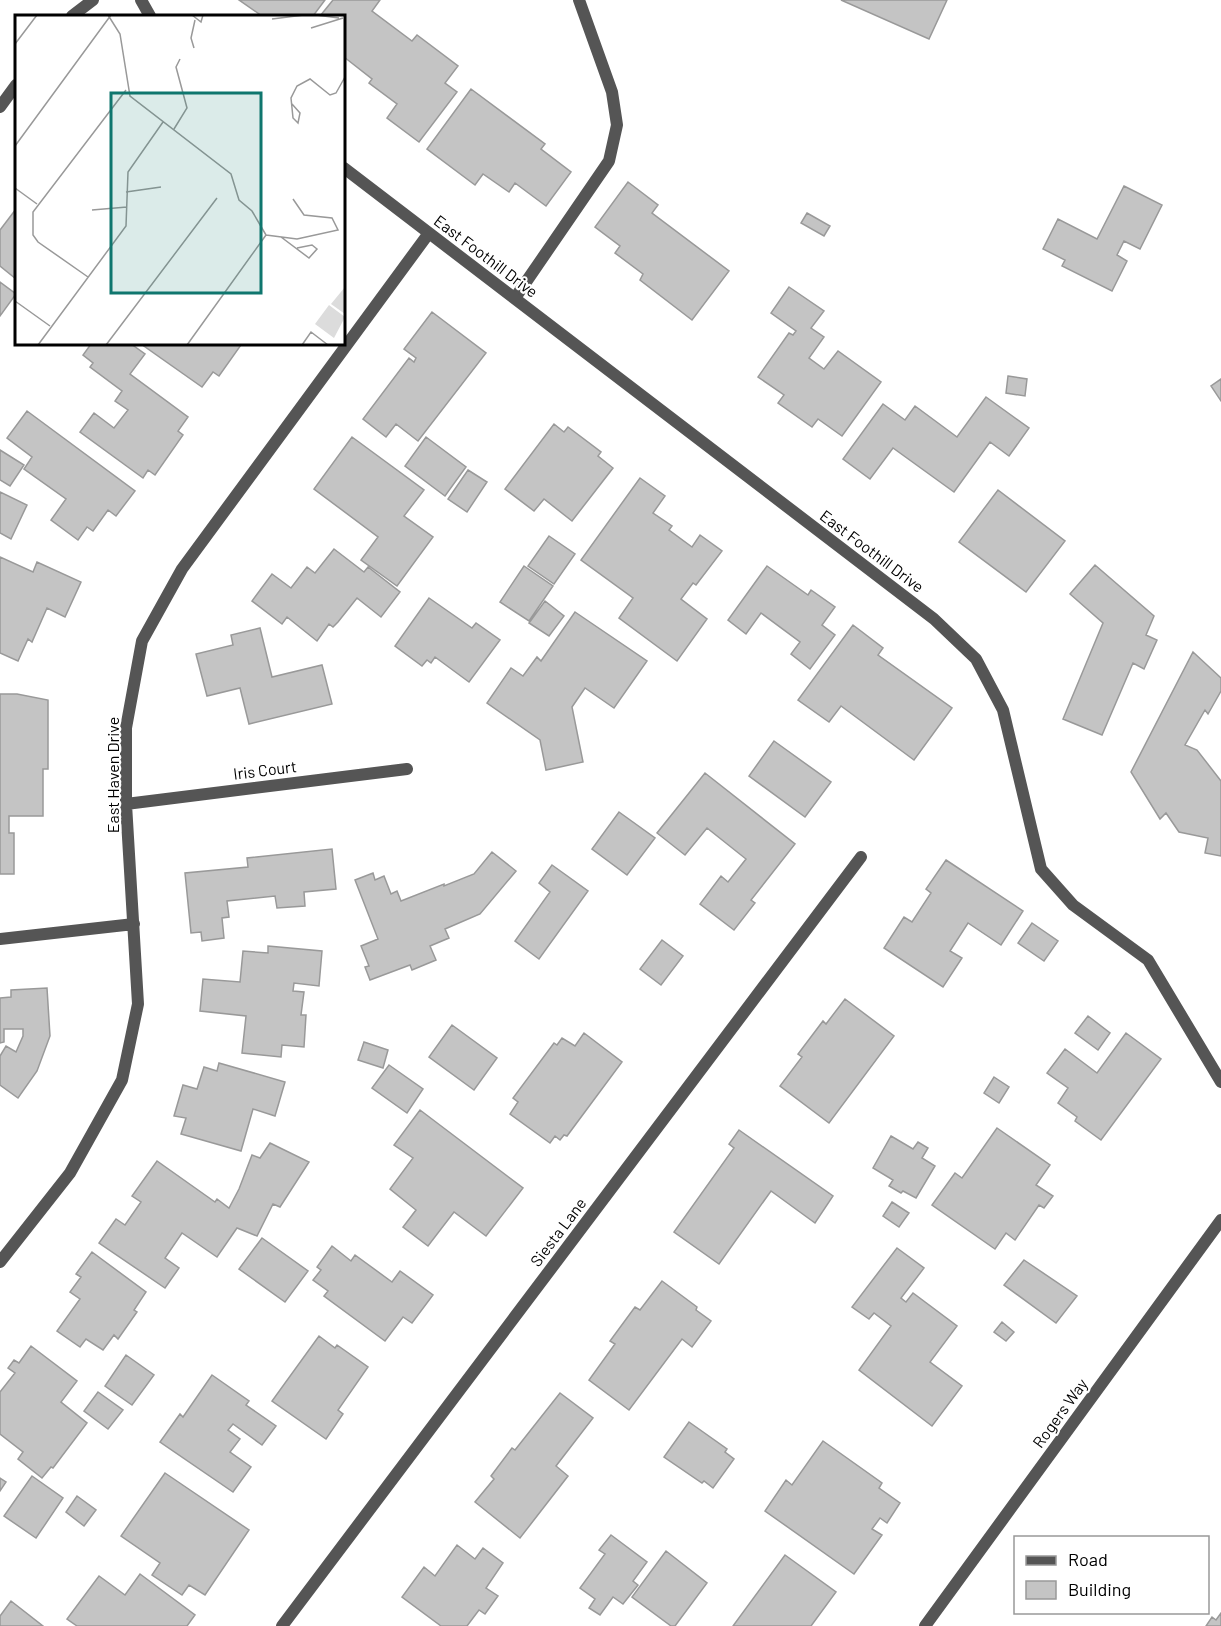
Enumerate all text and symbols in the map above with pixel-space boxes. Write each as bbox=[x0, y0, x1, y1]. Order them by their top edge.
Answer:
inset map bbox=[15, 15, 345, 345]
street label: East Foothill Drive bbox=[431, 210, 542, 301]
street label: East Foothill Drive bbox=[817, 505, 928, 596]
street label: East Haven Drive bbox=[103, 717, 122, 833]
street label: Iris Court bbox=[232, 756, 298, 783]
street label: Siesta Lane bbox=[526, 1194, 590, 1270]
street label: Rogers Way bbox=[1028, 1374, 1091, 1451]
legend bbox=[1014, 1536, 1209, 1614]
text: Road bbox=[1068, 1548, 1108, 1570]
text: Building bbox=[1068, 1578, 1131, 1600]

